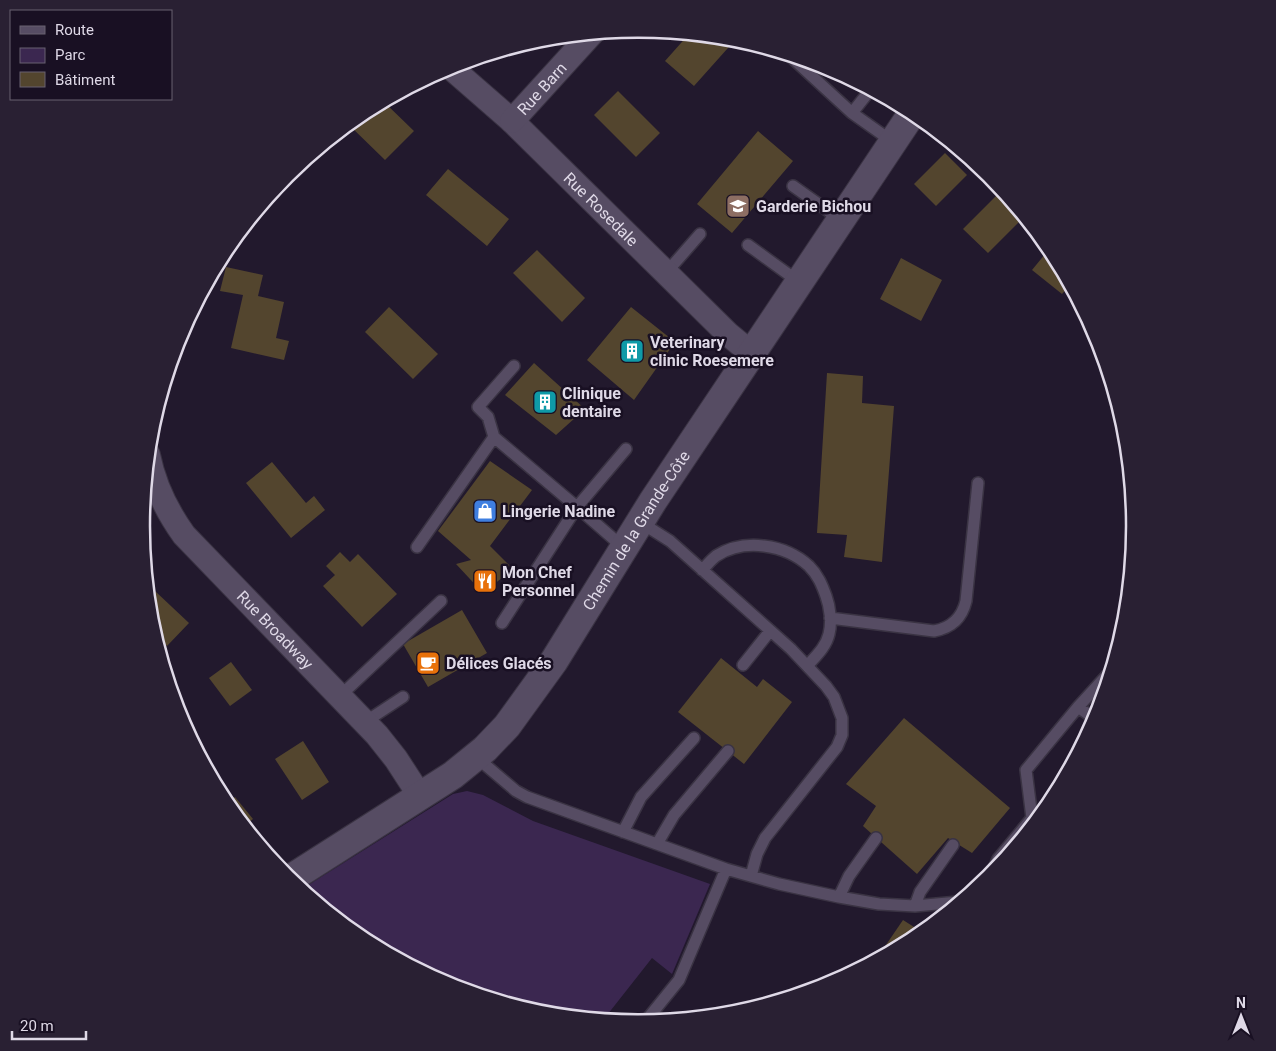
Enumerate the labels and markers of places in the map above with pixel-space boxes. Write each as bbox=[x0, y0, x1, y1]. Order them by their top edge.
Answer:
school or university icon: Garderie Bichou bbox=[725, 193, 751, 219]
place label: Garderie Bichou bbox=[756, 197, 871, 216]
place label: Veterinary clinic Roesemere bbox=[650, 333, 774, 370]
building icon: Veterinary clinic Roesemere bbox=[619, 338, 645, 364]
place label: Clinique dentaire bbox=[562, 384, 622, 421]
building icon: Clinique dentaire bbox=[532, 389, 558, 415]
shop icon: Lingerie Nadine bbox=[472, 498, 498, 524]
place label: Lingerie Nadine bbox=[502, 502, 615, 521]
place label: Mon Chef Personnel bbox=[502, 563, 575, 600]
restaurant icon: Mon Chef Personnel bbox=[472, 568, 498, 594]
cafe icon: Délices Glacés bbox=[415, 650, 441, 676]
place label: Délices Glacés bbox=[446, 654, 552, 673]

